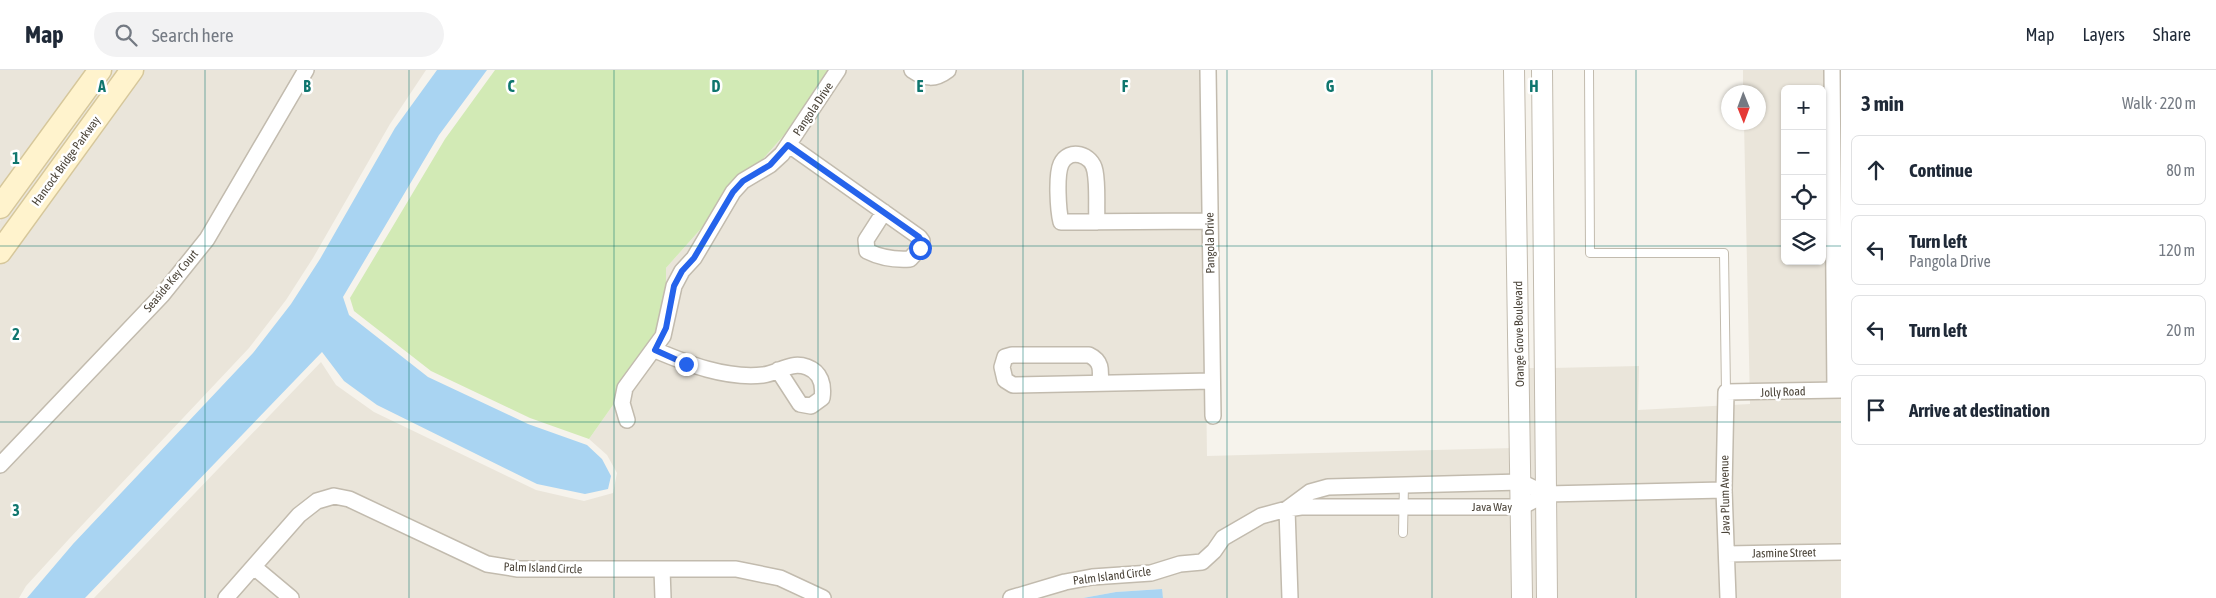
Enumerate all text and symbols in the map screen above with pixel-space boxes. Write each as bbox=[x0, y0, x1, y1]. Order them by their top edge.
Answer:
search box bbox=[94, 12, 444, 57]
text: Map bbox=[25, 21, 64, 48]
icon: search bbox=[112, 21, 140, 49]
text: Search here bbox=[152, 24, 234, 46]
text: Map bbox=[2025, 24, 2054, 45]
text: Layers bbox=[2082, 24, 2125, 45]
text: Share bbox=[2153, 24, 2191, 45]
text: A bbox=[97, 77, 106, 95]
text: B bbox=[303, 77, 311, 95]
text: C bbox=[507, 77, 515, 95]
text: D bbox=[712, 77, 721, 95]
text: E bbox=[917, 77, 924, 95]
text: F bbox=[1122, 77, 1129, 95]
text: G bbox=[1326, 77, 1335, 95]
text: H bbox=[1529, 77, 1539, 95]
street label: Pangola Drive bbox=[790, 80, 836, 138]
north arrow bbox=[1721, 85, 1766, 130]
map controls bbox=[1781, 85, 1826, 265]
button: + bbox=[1781, 85, 1826, 130]
text: 3 min bbox=[1861, 91, 1904, 115]
text: Walk · 220 m bbox=[2122, 94, 2196, 112]
street label: Hancock Bridge Parkway bbox=[29, 114, 103, 208]
button: − bbox=[1781, 130, 1826, 175]
text: 1 bbox=[12, 149, 20, 167]
icon: ahead bbox=[1862, 156, 1890, 184]
text: Continue bbox=[1909, 159, 1973, 181]
text: 80 m bbox=[2166, 161, 2195, 179]
button: locate bbox=[1781, 175, 1826, 220]
street label: Pangola Drive bbox=[1202, 212, 1218, 274]
button: layers bbox=[1781, 220, 1826, 265]
text: Turn left bbox=[1909, 230, 1967, 252]
icon: left bbox=[1862, 236, 1890, 264]
route start bbox=[909, 237, 932, 260]
text: 120 m bbox=[2159, 241, 2195, 259]
street label: Seaside Key Court bbox=[141, 247, 201, 315]
text: Pangola Drive bbox=[1909, 252, 1991, 270]
street label: Orange Grove Boulevard bbox=[1511, 281, 1527, 387]
icon: left bbox=[1862, 316, 1890, 344]
text: Turn left bbox=[1909, 319, 1967, 341]
text: 20 m bbox=[2166, 321, 2195, 339]
text: 2 bbox=[12, 325, 20, 343]
route end bbox=[675, 353, 698, 376]
street label: Jolly Road bbox=[1760, 384, 1806, 400]
icon: arrive bbox=[1862, 396, 1890, 424]
text: Arrive at destination bbox=[1909, 399, 2050, 421]
street label: Java Plum Avenue bbox=[1717, 455, 1733, 535]
street label: Java Way bbox=[1472, 500, 1512, 514]
text: 3 bbox=[12, 501, 20, 519]
street label: Jasmine Street bbox=[1752, 545, 1817, 561]
street label: Palm Island Circle bbox=[504, 560, 582, 576]
street label: Palm Island Circle bbox=[1072, 564, 1152, 588]

